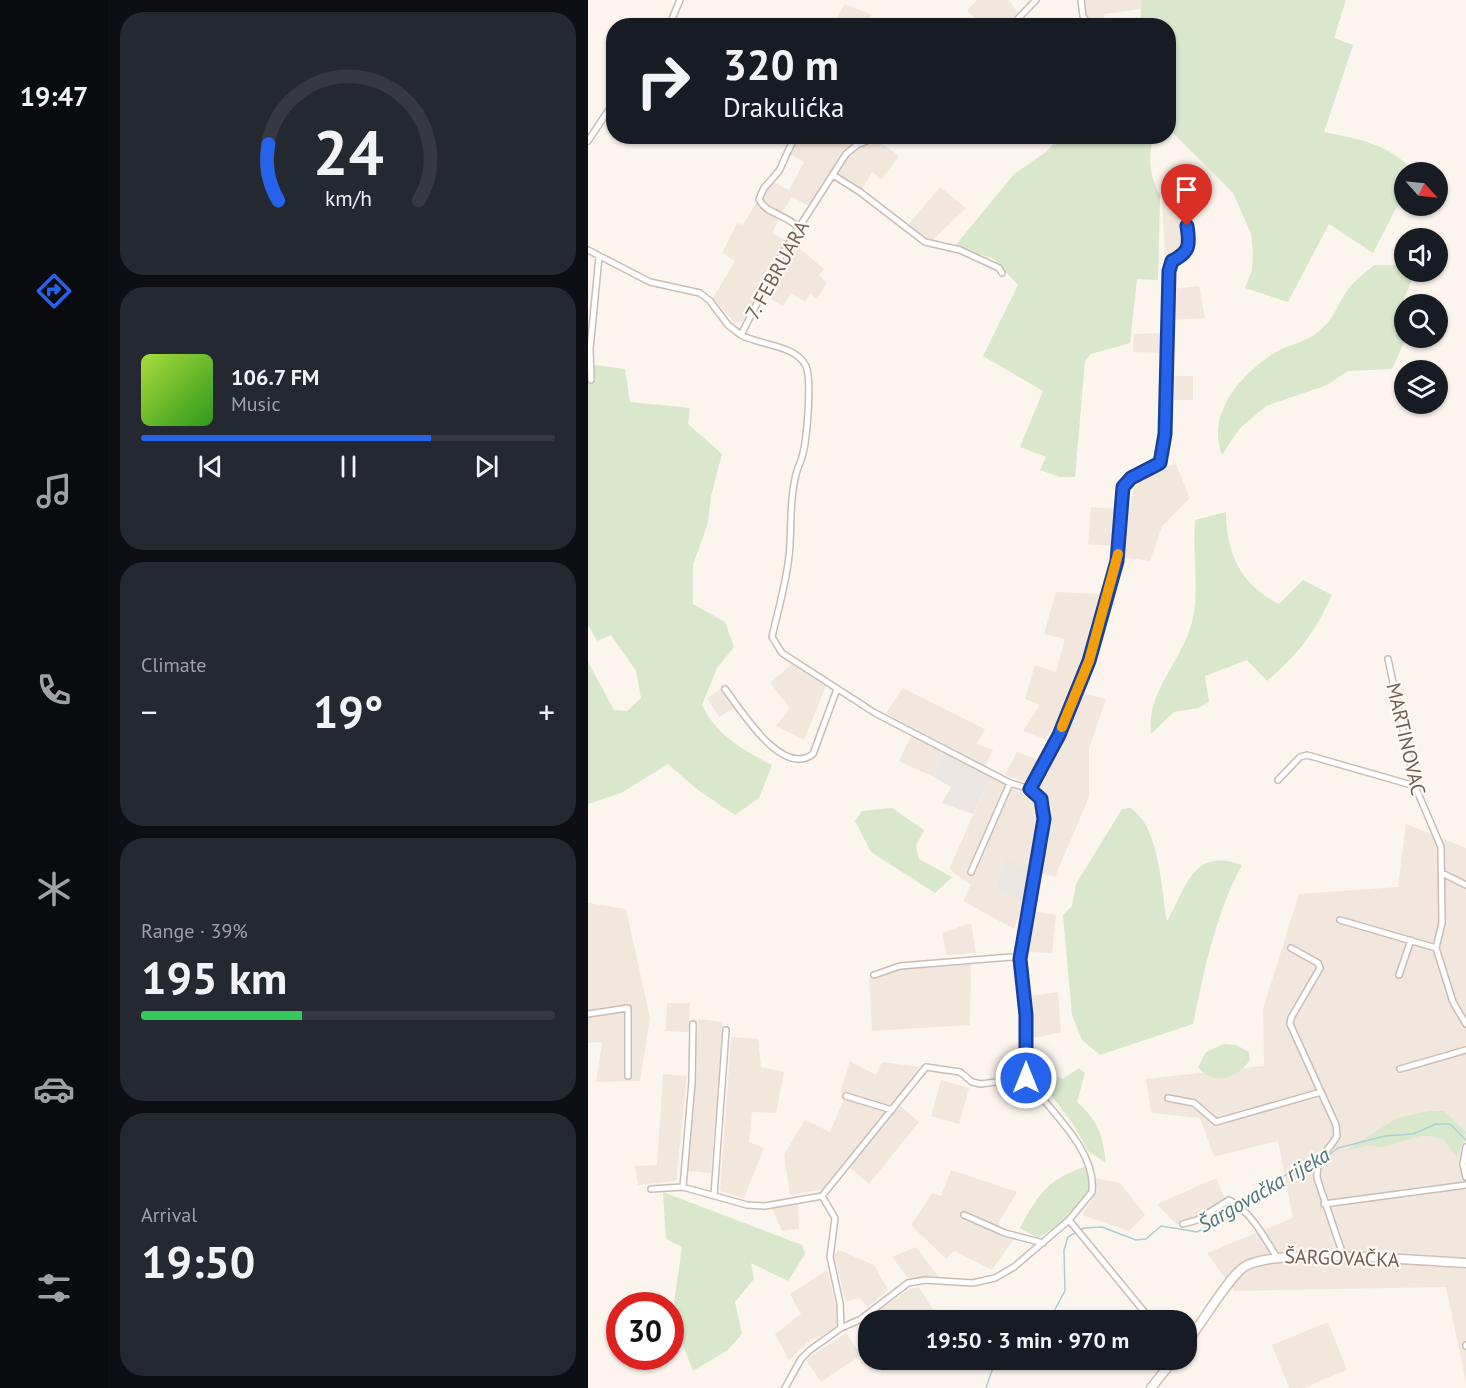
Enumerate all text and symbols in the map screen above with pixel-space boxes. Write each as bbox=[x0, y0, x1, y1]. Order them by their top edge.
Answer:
text: 320 m bbox=[723, 37, 839, 92]
icon: right bbox=[624, 42, 702, 120]
text: 19:47 bbox=[20, 79, 88, 113]
text: Drakulićka bbox=[723, 90, 844, 124]
text: 24 bbox=[313, 111, 383, 192]
north arrow bbox=[1394, 162, 1448, 216]
map controls bbox=[1394, 162, 1448, 414]
pin bbox=[1161, 164, 1212, 226]
icon: arrive bbox=[1170, 173, 1203, 206]
text: km/h bbox=[324, 184, 371, 212]
street label: 7. FEBRUARA bbox=[739, 216, 815, 324]
button: sound bbox=[1394, 228, 1448, 282]
icon: directions bbox=[33, 270, 75, 312]
button: search bbox=[1394, 294, 1448, 348]
button: layers bbox=[1394, 360, 1448, 414]
text: 106.7 FM bbox=[231, 363, 319, 391]
text: Music bbox=[231, 391, 280, 417]
icon: previous bbox=[194, 450, 227, 483]
icon: pause bbox=[332, 450, 365, 483]
icon: next bbox=[470, 450, 503, 483]
icon: music bbox=[33, 470, 75, 512]
text: Climate bbox=[141, 652, 207, 678]
icon: phone bbox=[33, 669, 75, 711]
street label: MARTINOVAC bbox=[1380, 680, 1432, 798]
text: 19° bbox=[313, 682, 383, 740]
text: − bbox=[141, 690, 158, 733]
text: + bbox=[538, 690, 555, 733]
icon: climate bbox=[33, 868, 75, 910]
text: Range · 39% bbox=[141, 918, 248, 944]
text: 195 km bbox=[141, 948, 287, 1006]
position arrow bbox=[994, 1046, 1058, 1110]
icon: car bbox=[33, 1068, 75, 1110]
water label: Šargovačka rijeka bbox=[1193, 1141, 1335, 1238]
text: Arrival bbox=[141, 1202, 197, 1228]
text: 19:50 bbox=[141, 1232, 255, 1290]
street label: ŠARGOVAČKA bbox=[1284, 1243, 1400, 1273]
icon: filters bbox=[33, 1267, 75, 1309]
speed limit sign: 30 bbox=[606, 1292, 684, 1370]
text: 19:50 · 3 min · 970 m bbox=[926, 1326, 1129, 1354]

